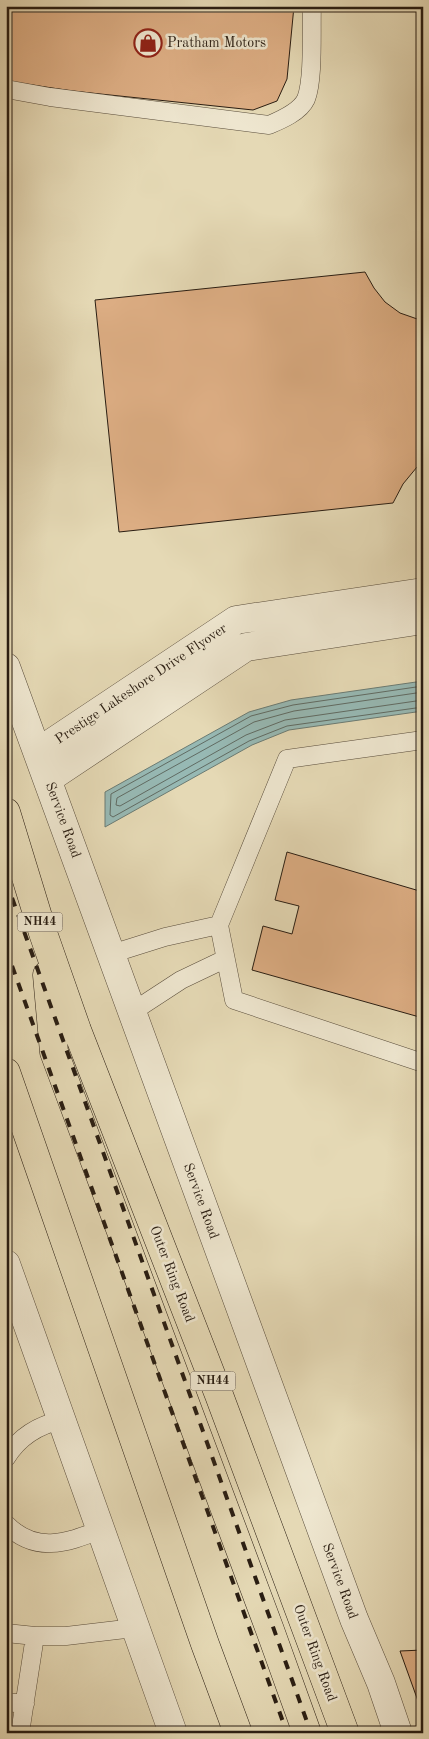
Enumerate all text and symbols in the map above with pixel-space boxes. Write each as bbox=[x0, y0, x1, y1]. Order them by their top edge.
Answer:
shop icon: Pratham Motors bbox=[133, 28, 163, 58]
place label: Pratham Motors bbox=[167, 36, 266, 50]
street label: Prestige Lakeshore Drive Flyover bbox=[53, 621, 230, 747]
street label: Service Road bbox=[43, 780, 83, 860]
road number: NH44 bbox=[18, 912, 62, 932]
street label: Service Road bbox=[181, 1161, 221, 1241]
street label: Outer Ring Road bbox=[147, 1224, 197, 1324]
road number: NH44 bbox=[190, 1372, 236, 1390]
street label: Service Road bbox=[320, 1541, 360, 1621]
street label: Outer Ring Road bbox=[291, 1603, 339, 1703]

